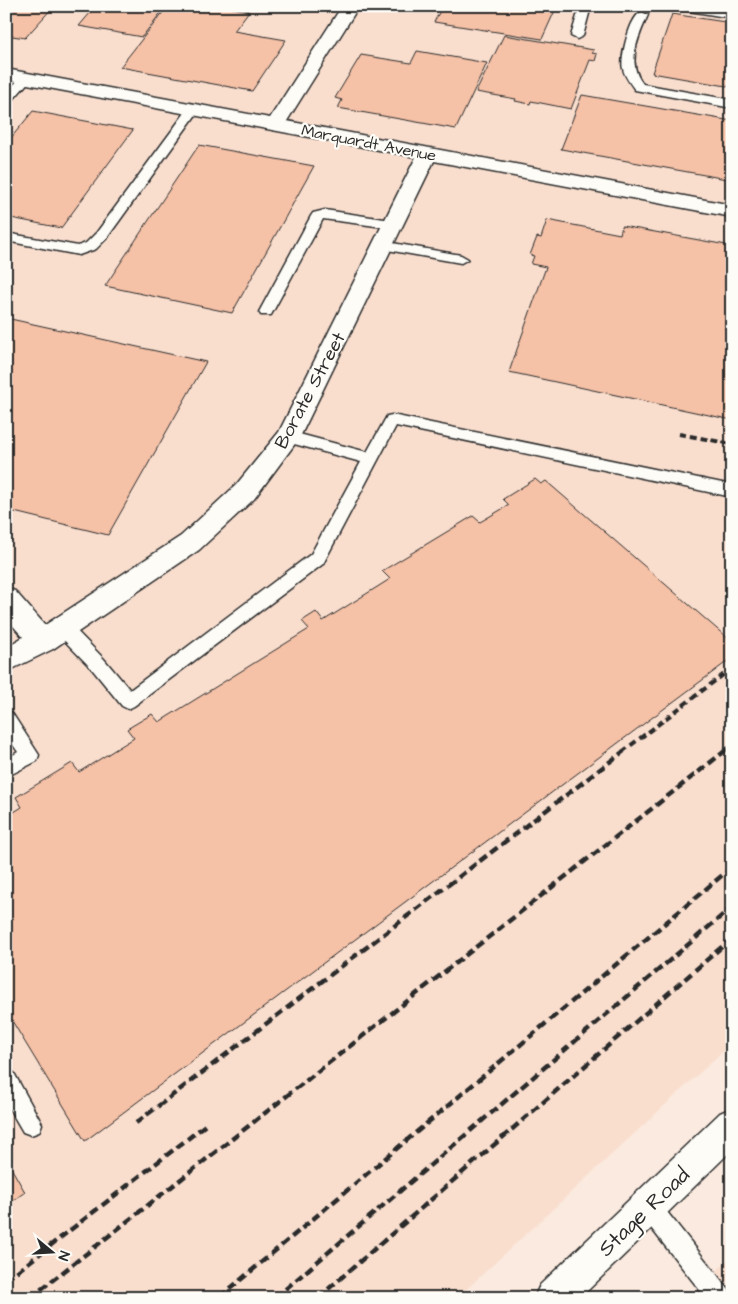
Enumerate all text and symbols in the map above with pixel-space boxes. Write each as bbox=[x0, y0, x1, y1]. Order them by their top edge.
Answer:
street label: Marquardt Avenue bbox=[300, 119, 438, 167]
street label: Borate Street bbox=[268, 327, 353, 454]
street label: Stage Road bbox=[591, 1160, 698, 1265]
north arrow bbox=[28, 1226, 78, 1276]
text: N bbox=[52, 1248, 74, 1263]

